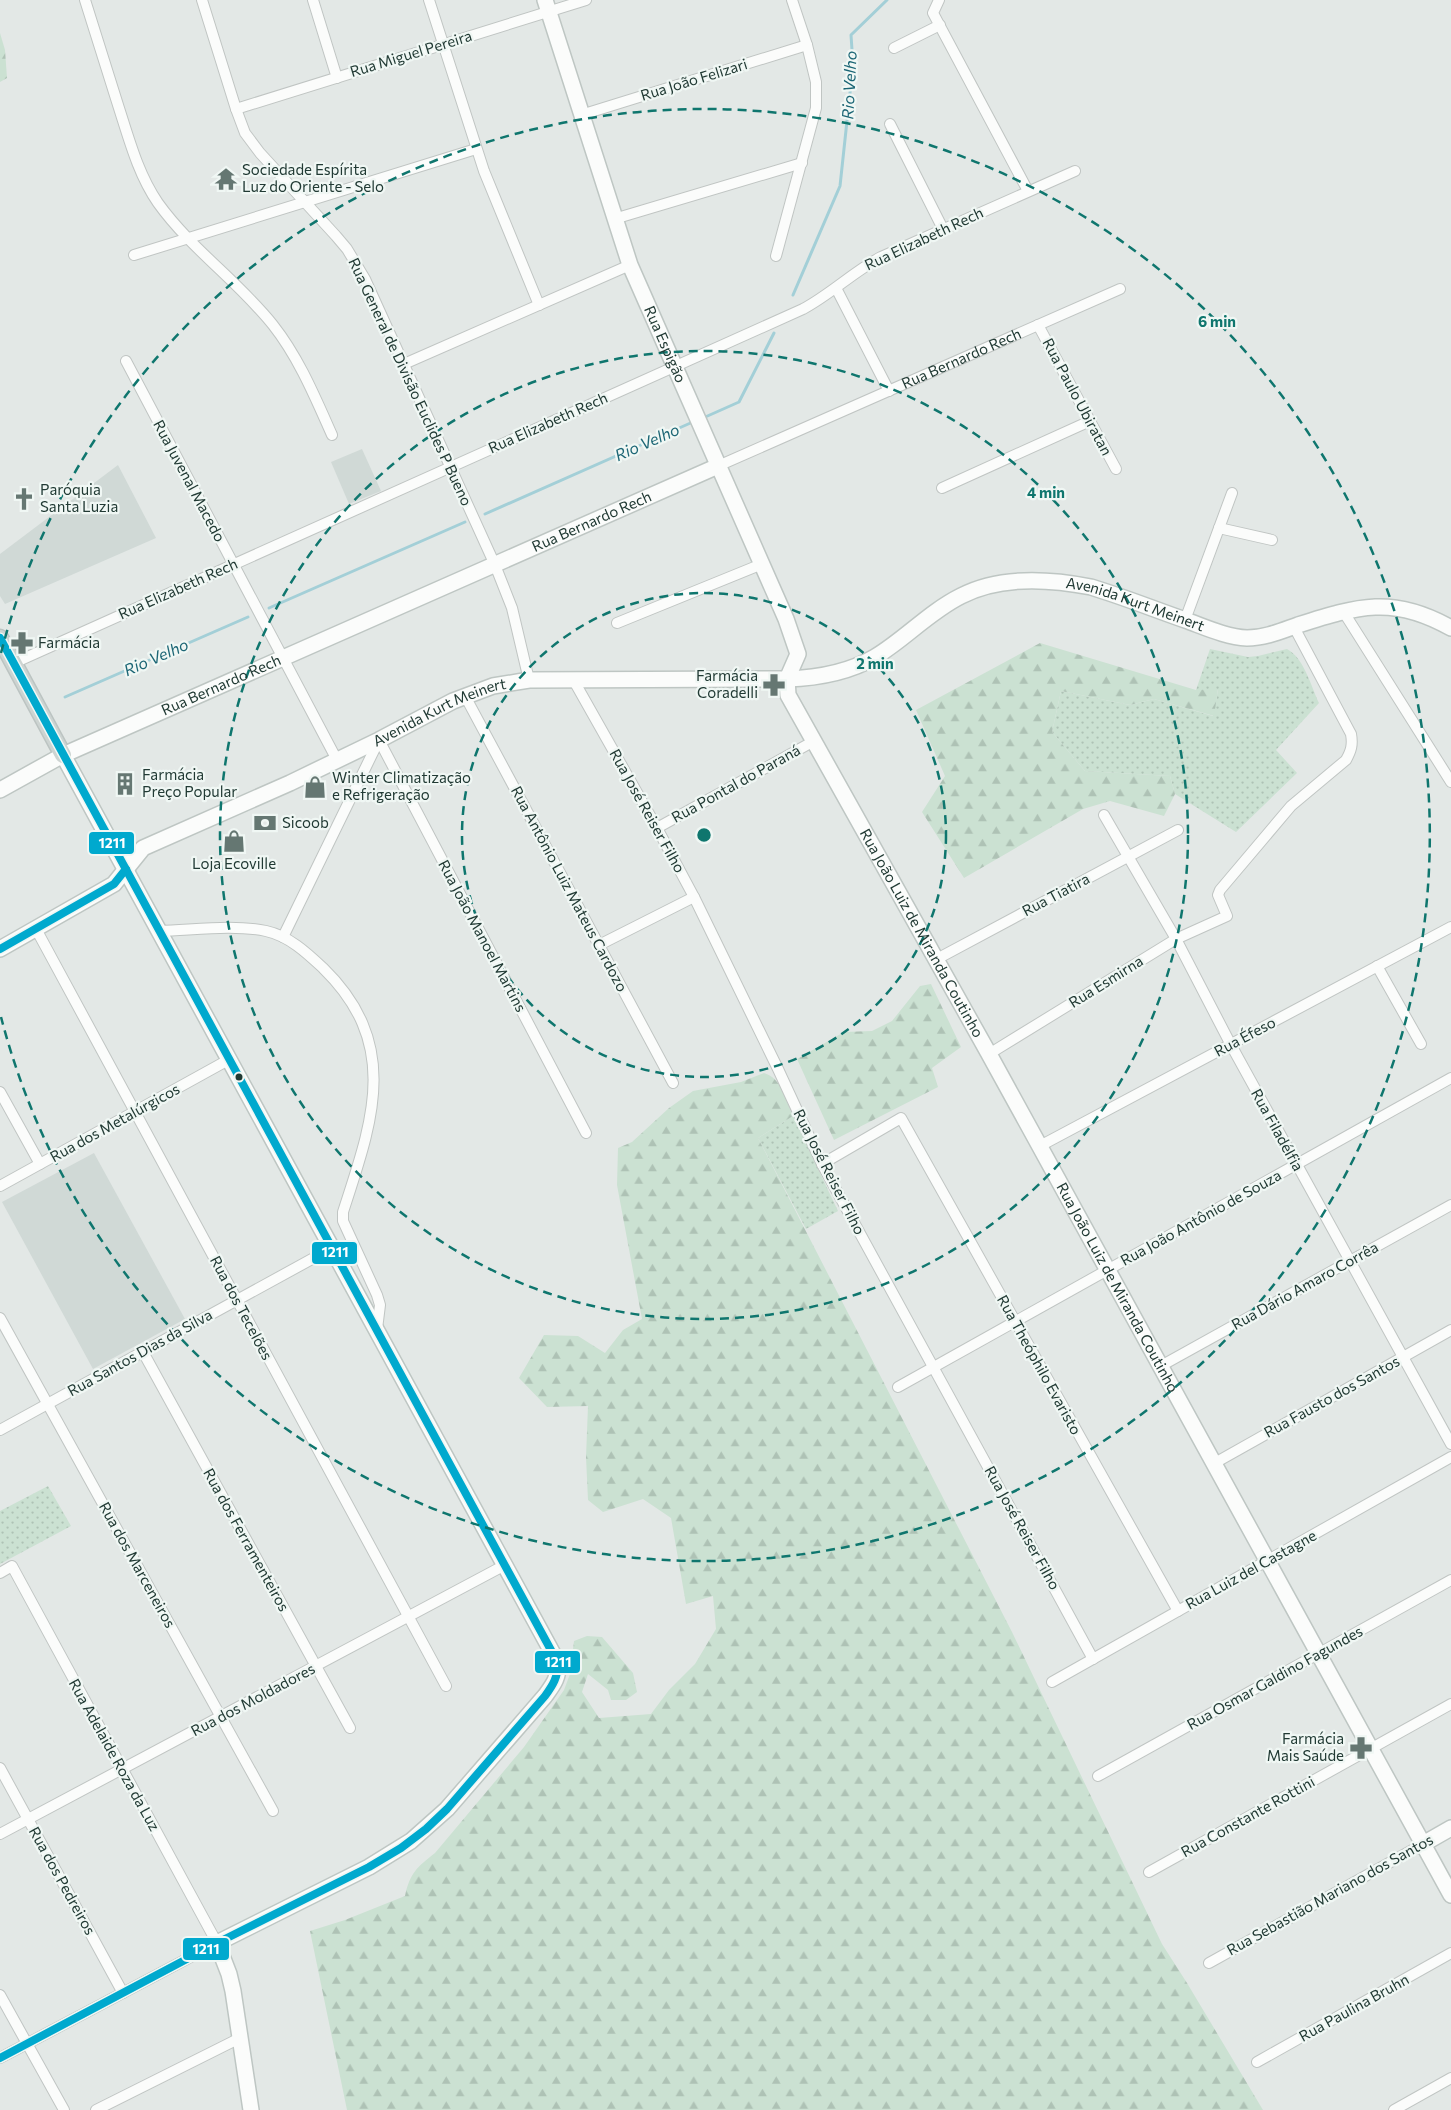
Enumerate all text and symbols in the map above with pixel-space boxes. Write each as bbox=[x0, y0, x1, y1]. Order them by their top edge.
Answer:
street label: Rua Miguel Pereira bbox=[348, 26, 474, 80]
water label: Rio Velho bbox=[837, 50, 860, 120]
street label: Rua João Felizari bbox=[638, 54, 749, 104]
place label: Sociedade Espírita Luz do Oriente - Selo bbox=[242, 160, 384, 195]
temple icon: Sociedade Espírita Luz do Oriente - Selo bbox=[213, 166, 239, 192]
street label: Rua Elizabeth Rech bbox=[861, 203, 986, 273]
street label: Rua General de Divisão Euclides P Bueno bbox=[345, 255, 476, 509]
street label: Rua Espigão bbox=[641, 303, 691, 385]
text: 6 min bbox=[1198, 312, 1236, 330]
street label: Rua Bernardo Rech bbox=[898, 324, 1024, 392]
street label: Rua Paulo Ubiratan bbox=[1039, 335, 1116, 458]
street label: Rua Elizabeth Rech bbox=[485, 388, 610, 456]
street label: Rua Juvenal Macedo bbox=[150, 417, 230, 545]
water label: Rio Velho bbox=[612, 419, 682, 464]
place label: Paróquia Santa Luzia bbox=[40, 480, 118, 515]
text: 4 min bbox=[1027, 483, 1065, 501]
church icon: Paróquia Santa Luzia bbox=[11, 486, 37, 512]
street label: Rua Bernardo Rech bbox=[529, 487, 654, 555]
street label: Rua Elizabeth Rech bbox=[115, 554, 240, 622]
street label: Avenida Kurt Meinert bbox=[1065, 573, 1207, 634]
pharmacy icon: Farmácia bbox=[9, 630, 35, 656]
place label: Farmácia bbox=[38, 633, 100, 651]
water label: Rio Velho bbox=[121, 634, 191, 679]
street label: Rua Bernardo Rech bbox=[158, 650, 283, 719]
text: 2 min bbox=[856, 654, 894, 672]
place label: Farmácia Coradelli bbox=[696, 666, 758, 701]
pharmacy icon: Farmácia Coradelli bbox=[761, 672, 787, 698]
street label: Avenida Kurt Meinert bbox=[370, 674, 507, 750]
street label: Rua Pontal do Paraná bbox=[668, 740, 803, 826]
street label: Rua José Reiser Filho bbox=[606, 746, 689, 876]
place label: Farmácia Preço Popular bbox=[142, 765, 237, 800]
place label: Winter Climatização e Refrigeração bbox=[332, 768, 471, 803]
building icon: Farmácia Preço Popular bbox=[112, 771, 138, 797]
shop icon: Winter Climatização e Refrigeração bbox=[302, 774, 328, 800]
street label: Rua Antônio Luiz Mateus Cardozo bbox=[508, 783, 632, 994]
bank icon: Sicoob bbox=[252, 810, 278, 836]
place label: Sicoob bbox=[282, 813, 329, 831]
street label: Rua João Luiz de Miranda Coutinho bbox=[857, 825, 988, 1040]
centre of rings bbox=[695, 826, 713, 844]
shop icon: Loja Ecoville bbox=[221, 828, 247, 854]
line badge: 1211 bbox=[88, 831, 135, 855]
text: 1211 bbox=[99, 834, 125, 851]
place label: Loja Ecoville bbox=[192, 854, 276, 872]
street label: Rua João Manoel Martins bbox=[435, 856, 531, 1015]
street label: Rua Tiatira bbox=[1019, 869, 1092, 919]
street label: Rua Esmirna bbox=[1065, 951, 1146, 1011]
street label: Rua Éfeso bbox=[1210, 1012, 1278, 1060]
unlabelled marker bbox=[234, 1072, 244, 1082]
street label: Rua dos Metalúrgicos bbox=[46, 1079, 183, 1165]
street label: Rua Filadélfia bbox=[1248, 1085, 1308, 1174]
street label: Rua José Reiser Filho bbox=[790, 1106, 869, 1237]
street label: Rua João Antônio de Souza bbox=[1117, 1165, 1284, 1269]
street label: Rua João Luiz de Miranda Coutinho bbox=[1053, 1179, 1183, 1395]
street label: Rua Dário Amaro Corrêa bbox=[1228, 1237, 1381, 1333]
line badge: 1211 bbox=[311, 1241, 358, 1265]
text: 1211 bbox=[322, 1243, 348, 1260]
street label: Rua dos Tecelões bbox=[207, 1252, 277, 1363]
street label: Rua Theóphilo Evaristo bbox=[994, 1292, 1086, 1437]
street label: Rua Santos Dias da Silva bbox=[64, 1305, 215, 1399]
street label: Rua Fausto dos Santos bbox=[1261, 1351, 1403, 1441]
street label: Rua José Reiser Filho bbox=[981, 1463, 1064, 1593]
street label: Rua dos Ferramenteiros bbox=[200, 1465, 294, 1614]
street label: Rua dos Marceneiros bbox=[96, 1498, 180, 1631]
street label: Rua Luiz del Castagne bbox=[1182, 1526, 1319, 1613]
street label: Rua Osmar Galdino Fagundes bbox=[1183, 1621, 1366, 1733]
line badge: 1211 bbox=[534, 1650, 581, 1674]
text: 1211 bbox=[545, 1653, 571, 1670]
street label: Rua dos Moldadores bbox=[187, 1659, 318, 1739]
street label: Rua Adelaide Roza da Luz bbox=[66, 1675, 164, 1834]
place label: Farmácia Mais Saúde bbox=[1267, 1729, 1344, 1764]
pharmacy icon: Farmácia Mais Saúde bbox=[1348, 1735, 1374, 1761]
street label: Rua Constante Rottini bbox=[1178, 1772, 1318, 1860]
street label: Rua dos Pedreiros bbox=[26, 1823, 100, 1938]
street label: Rua Sebastião Mariano dos Santos bbox=[1223, 1830, 1436, 1959]
line badge: 1211 bbox=[182, 1937, 230, 1961]
text: 1211 bbox=[193, 1940, 219, 1957]
street label: Rua Paulina Bruhn bbox=[1295, 1969, 1412, 2045]

